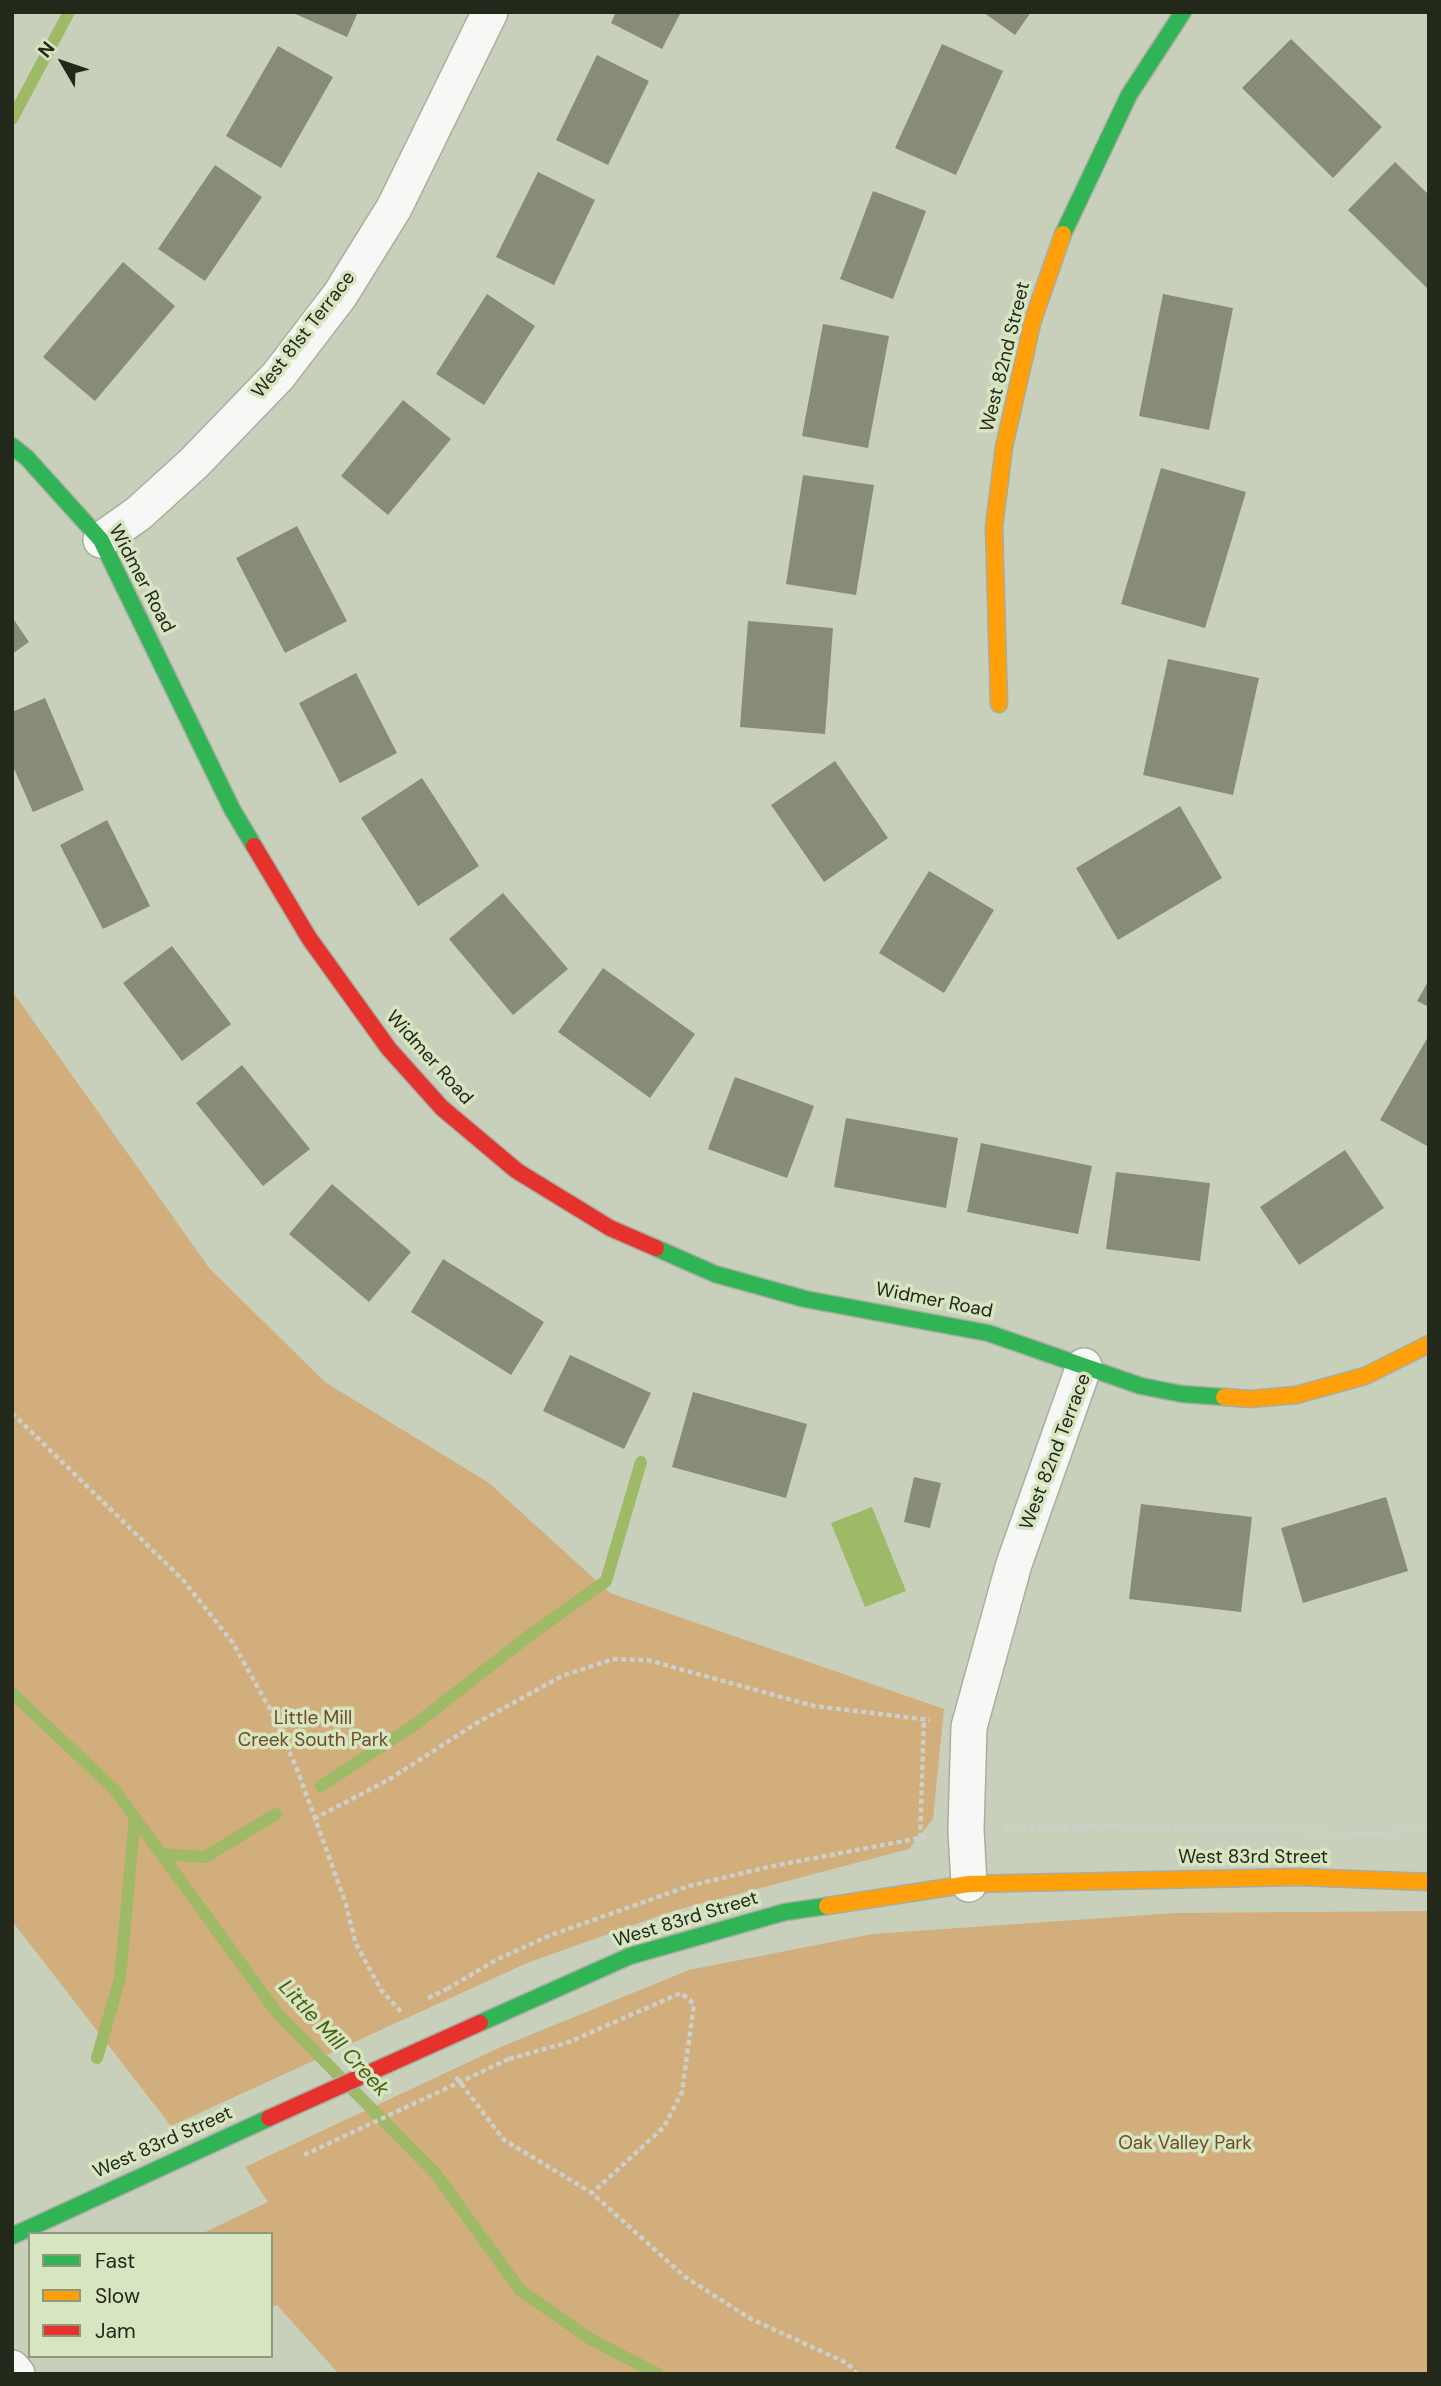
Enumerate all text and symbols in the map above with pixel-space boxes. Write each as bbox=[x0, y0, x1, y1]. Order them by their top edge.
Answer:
north arrow bbox=[28, 28, 98, 98]
text: N bbox=[32, 36, 60, 63]
street label: West 81st Terrace bbox=[248, 267, 360, 403]
street label: West 82nd Street bbox=[976, 280, 1036, 434]
street label: Widmer Road bbox=[103, 521, 179, 637]
street label: Widmer Road bbox=[381, 1006, 477, 1110]
street label: Widmer Road bbox=[873, 1278, 995, 1324]
street label: West 82nd Terrace bbox=[1016, 1371, 1096, 1533]
park label: Little Mill Creek South Park bbox=[238, 1708, 388, 1752]
street label: West 83rd Street bbox=[1178, 1847, 1328, 1869]
street label: West 83rd Street bbox=[611, 1887, 761, 1953]
water label: Little Mill Creek bbox=[273, 1975, 393, 2103]
street label: West 83rd Street bbox=[90, 2102, 236, 2184]
park label: Oak Valley Park bbox=[1118, 2133, 1252, 2155]
legend bbox=[28, 2232, 273, 2358]
text: Fast bbox=[95, 2247, 135, 2275]
text: Slow bbox=[95, 2282, 140, 2310]
text: Jam bbox=[95, 2317, 136, 2345]

